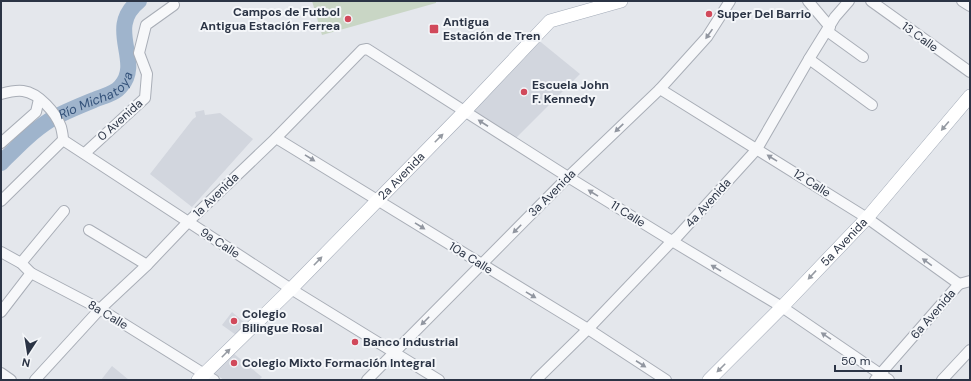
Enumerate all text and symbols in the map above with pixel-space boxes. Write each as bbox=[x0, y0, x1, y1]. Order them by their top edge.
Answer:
place label: Campos de Futbol Antigua Estación Ferrea bbox=[200, 4, 340, 34]
place label: Super Del Barrio bbox=[717, 6, 811, 22]
marker: Super Del Barrio bbox=[704, 9, 714, 19]
marker: Campos de Futbol Antigua Estación Ferrea bbox=[343, 14, 353, 24]
place label: Antigua Estación de Tren bbox=[443, 14, 541, 44]
street label: 13 Calle bbox=[899, 18, 942, 56]
marker: Antigua Estación de Tren bbox=[428, 23, 440, 35]
one-way arrow bbox=[705, 28, 712, 39]
water label: Río Michatoya bbox=[56, 70, 137, 123]
place label: Escuela John F. Kennedy bbox=[532, 77, 609, 107]
marker: Escuela John F. Kennedy bbox=[519, 87, 529, 97]
street label: 0 Avenida bbox=[94, 96, 146, 144]
one-way arrow bbox=[477, 119, 489, 126]
one-way arrow bbox=[940, 120, 949, 131]
one-way arrow bbox=[614, 123, 624, 133]
one-way arrow bbox=[434, 133, 444, 143]
street label: 2a Avenida bbox=[374, 149, 428, 203]
one-way arrow bbox=[304, 155, 316, 162]
one-way arrow bbox=[766, 155, 778, 162]
street label: 12 Calle bbox=[790, 165, 834, 201]
street label: 3a Avenida bbox=[525, 166, 579, 220]
street label: 1a Avenida bbox=[190, 169, 242, 221]
street label: 4a Avenida bbox=[682, 175, 734, 231]
one-way arrow bbox=[587, 189, 599, 196]
street label: 11 Calle bbox=[608, 197, 648, 231]
street label: 5a Avenida bbox=[817, 214, 871, 270]
one-way arrow bbox=[414, 223, 426, 230]
street label: 9a Calle bbox=[197, 224, 243, 262]
one-way arrow bbox=[512, 224, 521, 234]
street label: 10a Calle bbox=[446, 238, 496, 278]
one-way arrow bbox=[313, 256, 323, 266]
one-way arrow bbox=[922, 258, 932, 266]
one-way arrow bbox=[710, 264, 721, 271]
one-way arrow bbox=[808, 270, 817, 280]
street label: 6a Avenida bbox=[907, 286, 959, 342]
one-way arrow bbox=[525, 291, 537, 298]
street label: 8a Calle bbox=[85, 297, 131, 333]
place label: Colegio Bilingue Rosal bbox=[242, 306, 323, 336]
marker: Colegio Bilingue Rosal bbox=[229, 316, 239, 326]
one-way arrow bbox=[420, 316, 430, 326]
north arrow bbox=[8, 333, 48, 373]
one-way arrow bbox=[820, 333, 831, 340]
place label: Banco Industrial bbox=[363, 334, 458, 350]
marker: Banco Industrial bbox=[350, 337, 360, 347]
scale bar bbox=[835, 347, 901, 373]
one-way arrow bbox=[221, 348, 231, 357]
text: 50 m bbox=[841, 353, 870, 369]
text: N bbox=[21, 355, 31, 370]
place label: Colegio Mixto Formación Integral bbox=[242, 355, 435, 371]
marker: Colegio Mixto Formación Integral bbox=[229, 358, 239, 368]
one-way arrow bbox=[636, 360, 646, 368]
one-way arrow bbox=[716, 363, 726, 373]

